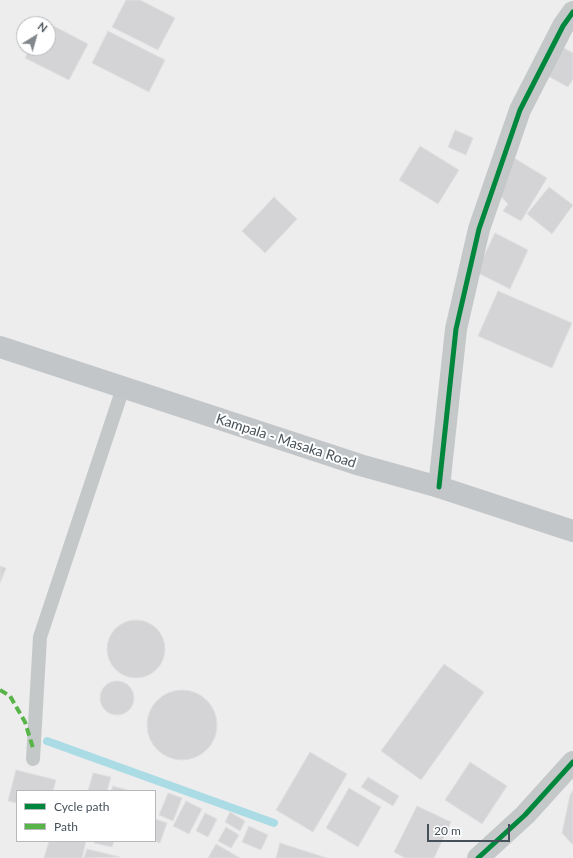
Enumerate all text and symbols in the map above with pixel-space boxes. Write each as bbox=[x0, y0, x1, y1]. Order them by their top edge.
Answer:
north arrow bbox=[16, 16, 56, 56]
text: N bbox=[36, 19, 50, 35]
street label: Kampala - Masaka Road bbox=[214, 410, 358, 472]
legend bbox=[16, 790, 156, 842]
text: Cycle path bbox=[54, 799, 109, 814]
scale bar bbox=[429, 816, 512, 842]
text: Path bbox=[54, 819, 78, 834]
text: 20 m bbox=[434, 823, 461, 838]

